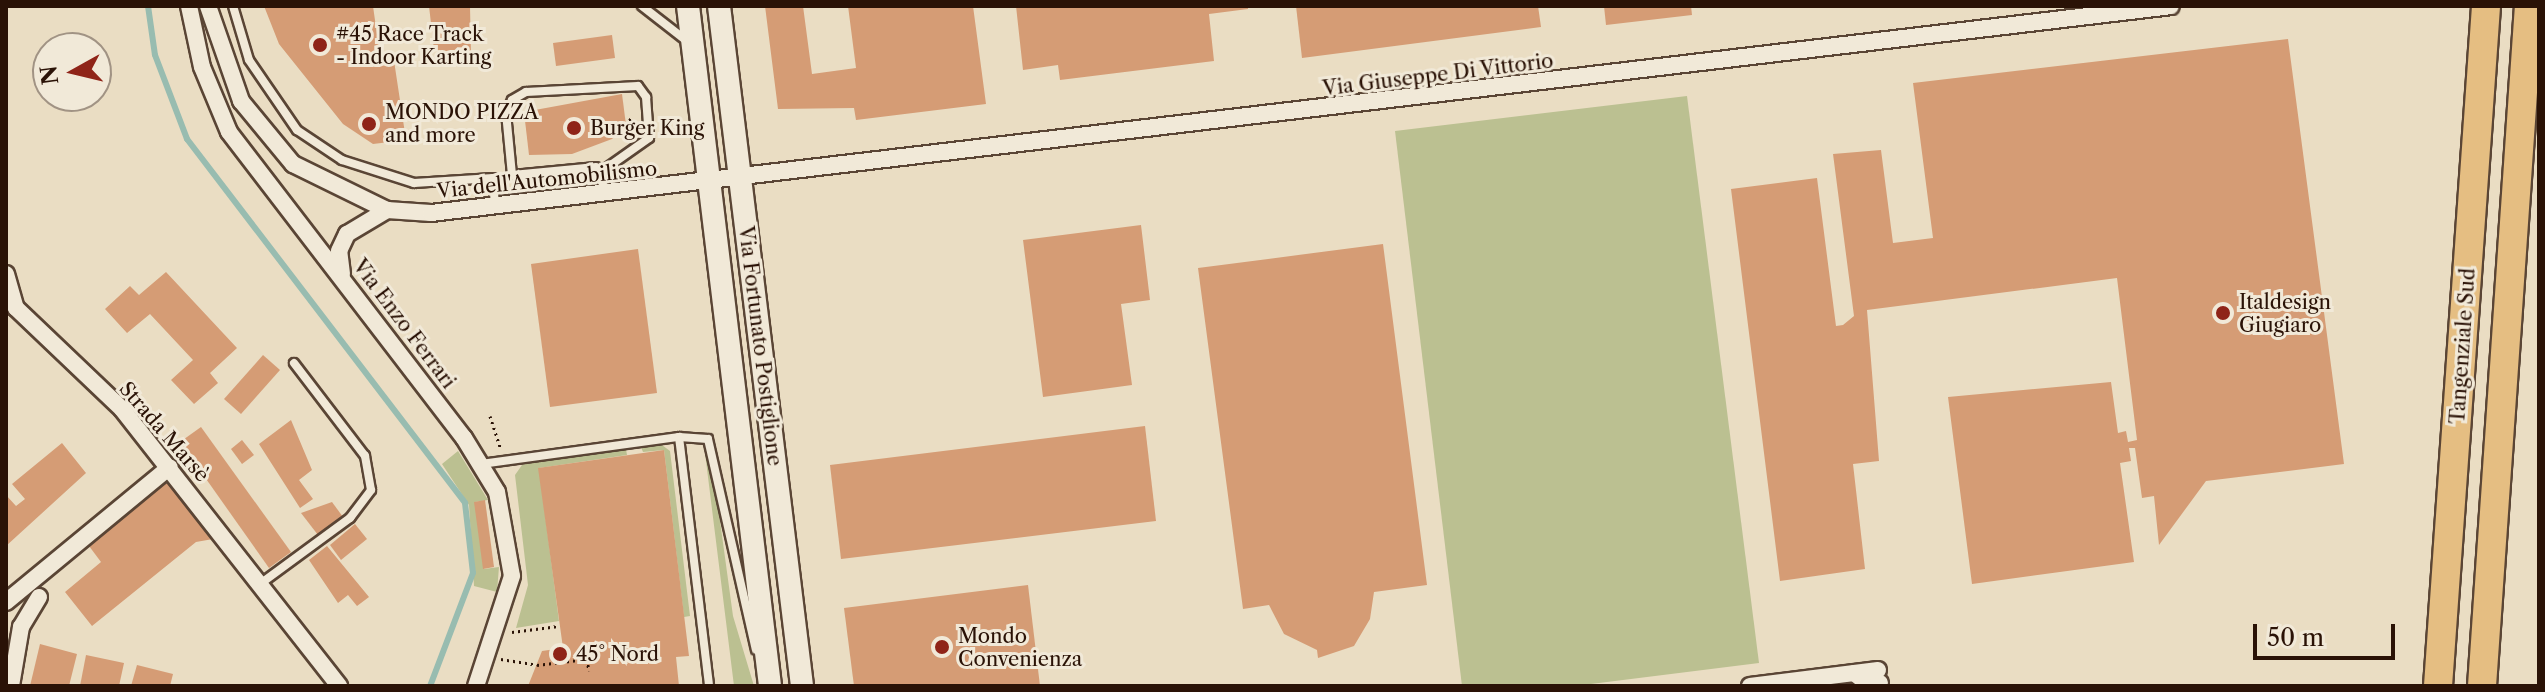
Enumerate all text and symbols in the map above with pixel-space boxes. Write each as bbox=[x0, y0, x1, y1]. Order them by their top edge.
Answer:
place label: #45 Race Track - Indoor Karting bbox=[336, 22, 492, 69]
north arrow bbox=[32, 32, 112, 112]
marker: #45 Race Track - Indoor Karting bbox=[311, 36, 329, 54]
street label: Via Giuseppe Di Vittorio bbox=[1321, 49, 1555, 101]
text: N bbox=[35, 64, 64, 86]
place label: MONDO PIZZA and more bbox=[385, 100, 539, 147]
marker: MONDO PIZZA and more bbox=[360, 115, 378, 133]
place label: Burger King bbox=[590, 116, 705, 140]
marker: Burger King bbox=[565, 119, 583, 137]
street label: Via dell'Automobilismo bbox=[436, 156, 658, 204]
street label: Via Fortunato Postiglione bbox=[733, 225, 787, 467]
street label: Via Enzo Ferrari bbox=[348, 255, 460, 393]
street label: Tangenziale Sud bbox=[2446, 267, 2480, 425]
place label: Italdesign Giugiaro bbox=[2239, 290, 2331, 337]
marker: Italdesign Giugiaro bbox=[2214, 304, 2232, 322]
street label: Strada Marsè bbox=[114, 377, 214, 487]
scale bar bbox=[2257, 608, 2399, 658]
text: 50 m bbox=[2267, 623, 2324, 652]
place label: Mondo Convenienza bbox=[958, 624, 1082, 671]
marker: Mondo Convenienza bbox=[933, 638, 951, 656]
place label: 45° Nord bbox=[576, 642, 659, 666]
marker: 45° Nord bbox=[551, 645, 569, 663]

